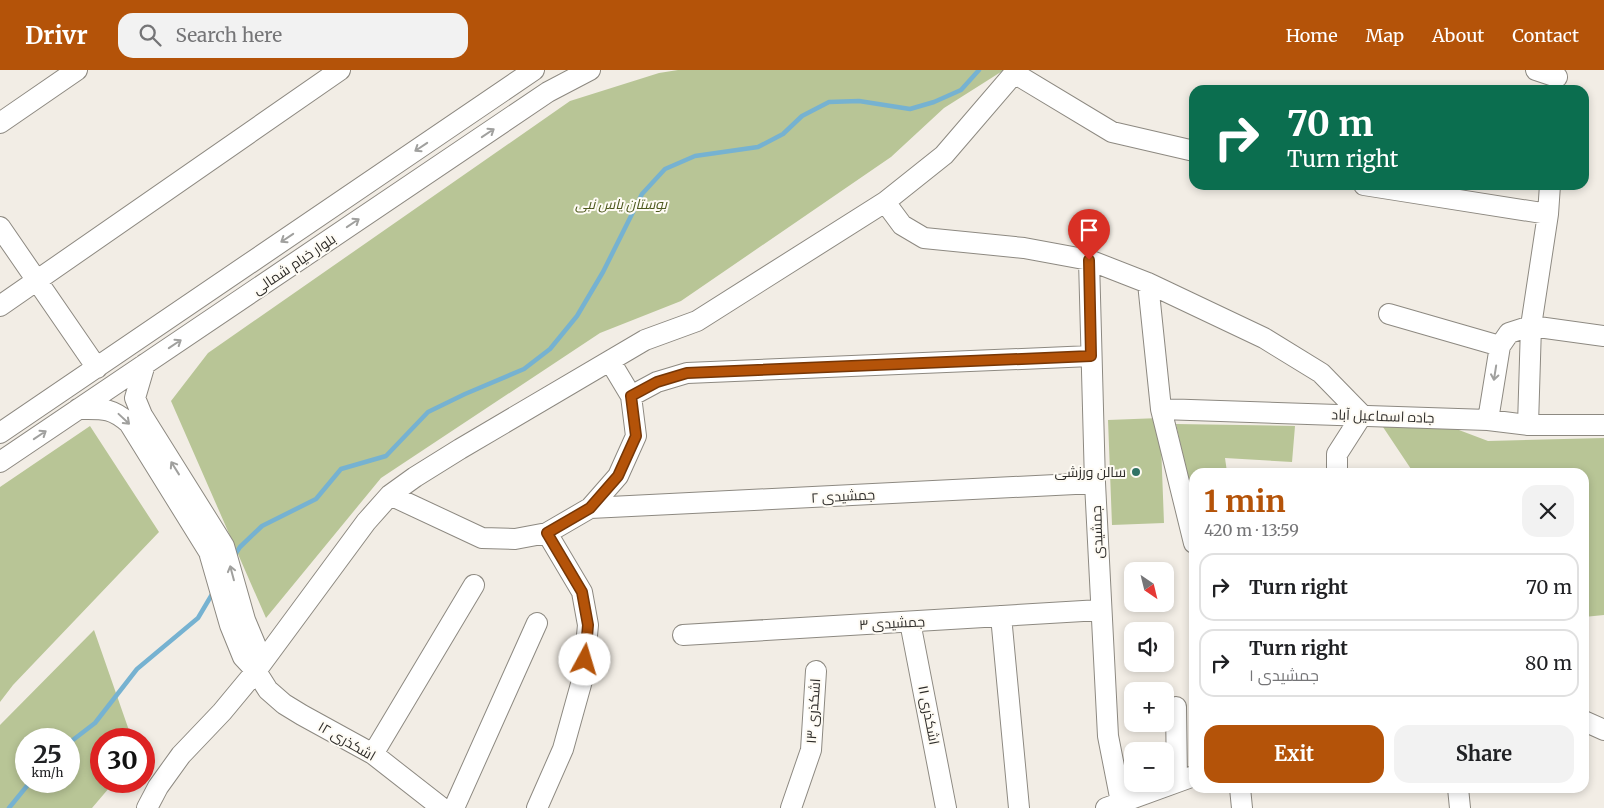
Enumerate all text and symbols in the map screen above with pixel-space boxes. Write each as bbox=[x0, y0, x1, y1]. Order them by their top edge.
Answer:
search box bbox=[118, 13, 468, 58]
text: Drivr bbox=[25, 20, 88, 51]
icon: search bbox=[136, 21, 164, 49]
text: Search here bbox=[176, 23, 282, 47]
text: Home bbox=[1286, 24, 1338, 47]
text: Map bbox=[1366, 24, 1404, 47]
text: About bbox=[1432, 24, 1484, 47]
text: Contact bbox=[1512, 24, 1579, 47]
text: 70 m bbox=[1287, 102, 1374, 146]
icon: right bbox=[1204, 105, 1269, 170]
one-way arrow bbox=[480, 128, 494, 138]
one-way arrow bbox=[415, 142, 429, 152]
text: Turn right bbox=[1287, 145, 1398, 173]
park label: بوستان یاس نبی bbox=[575, 195, 668, 213]
pin bbox=[1068, 209, 1110, 260]
icon: arrive bbox=[1075, 216, 1103, 244]
one-way arrow bbox=[346, 218, 360, 229]
street label: بلوار خیام شمالی bbox=[249, 230, 340, 299]
one-way arrow bbox=[280, 233, 294, 243]
one-way arrow bbox=[168, 339, 182, 349]
one-way arrow bbox=[1490, 364, 1500, 380]
street label: جاده اسماعیل آباد bbox=[1331, 405, 1435, 427]
one-way arrow bbox=[118, 413, 130, 425]
one-way arrow bbox=[33, 430, 47, 440]
one-way arrow bbox=[170, 461, 180, 475]
place label: سالن ورزشی bbox=[1054, 463, 1126, 481]
marker: سالن ورزشی bbox=[1130, 466, 1142, 478]
text: 1 min bbox=[1204, 482, 1286, 520]
street label: جمشیدی ۲ bbox=[811, 485, 875, 507]
button: close bbox=[1522, 485, 1574, 537]
street label: جمشیدی bbox=[1087, 505, 1107, 559]
text: 420 m · 13:59 bbox=[1204, 520, 1299, 540]
north arrow bbox=[1124, 562, 1174, 612]
map controls bbox=[1124, 562, 1174, 792]
one-way arrow bbox=[227, 566, 236, 582]
icon: right bbox=[1206, 573, 1234, 601]
text: Turn right bbox=[1249, 575, 1348, 599]
text: 70 m bbox=[1526, 575, 1572, 599]
street label: جمشیدی ۳ bbox=[858, 612, 926, 634]
button: sound bbox=[1124, 622, 1174, 672]
position arrow bbox=[558, 633, 610, 685]
text: Turn right bbox=[1249, 636, 1348, 660]
icon: right bbox=[1206, 649, 1234, 677]
text: 80 m bbox=[1525, 651, 1572, 675]
text: جمشیدی ۱ bbox=[1249, 665, 1319, 685]
street label: اشکذری ۱۳ bbox=[802, 678, 824, 744]
button: + bbox=[1124, 682, 1174, 732]
street label: اشکذری ۱۱ bbox=[914, 684, 944, 746]
street label: اشکذری ۱۲ bbox=[315, 717, 379, 765]
button: Exit bbox=[1204, 725, 1384, 783]
button: Share bbox=[1394, 725, 1574, 783]
speed limit sign: 30 bbox=[90, 728, 155, 793]
text: 25 bbox=[33, 738, 62, 770]
button: − bbox=[1124, 742, 1174, 792]
text: km/h bbox=[32, 765, 63, 780]

